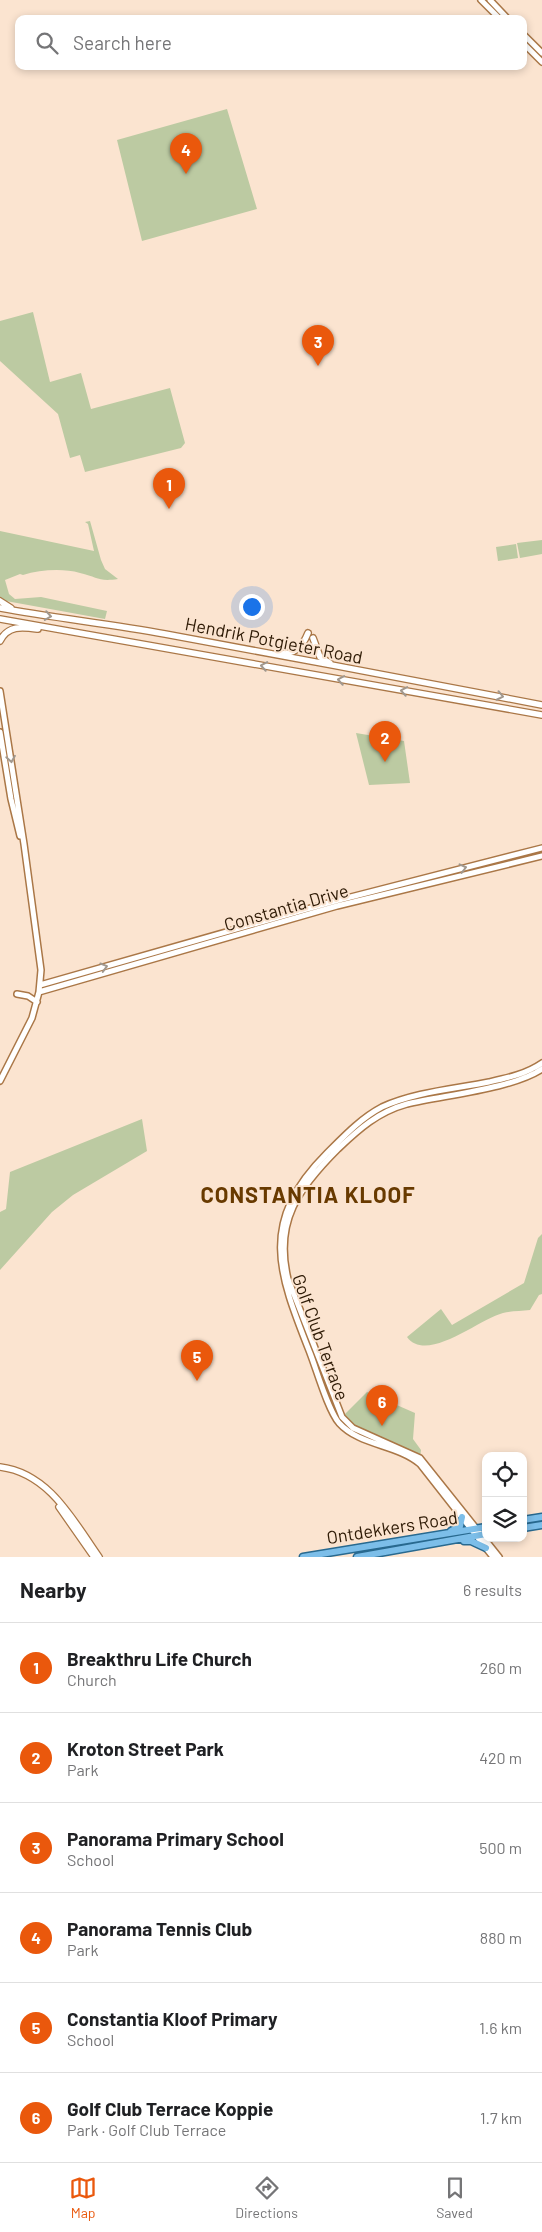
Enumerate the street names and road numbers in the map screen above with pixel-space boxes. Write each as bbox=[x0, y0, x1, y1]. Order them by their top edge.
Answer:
street label: Hendrik Potgieter Road bbox=[183, 612, 365, 668]
street label: Constantia Drive bbox=[221, 879, 351, 935]
street label: Golf Club Terrace bbox=[288, 1271, 354, 1403]
street label: Ontdekkers Road bbox=[325, 1506, 459, 1548]

